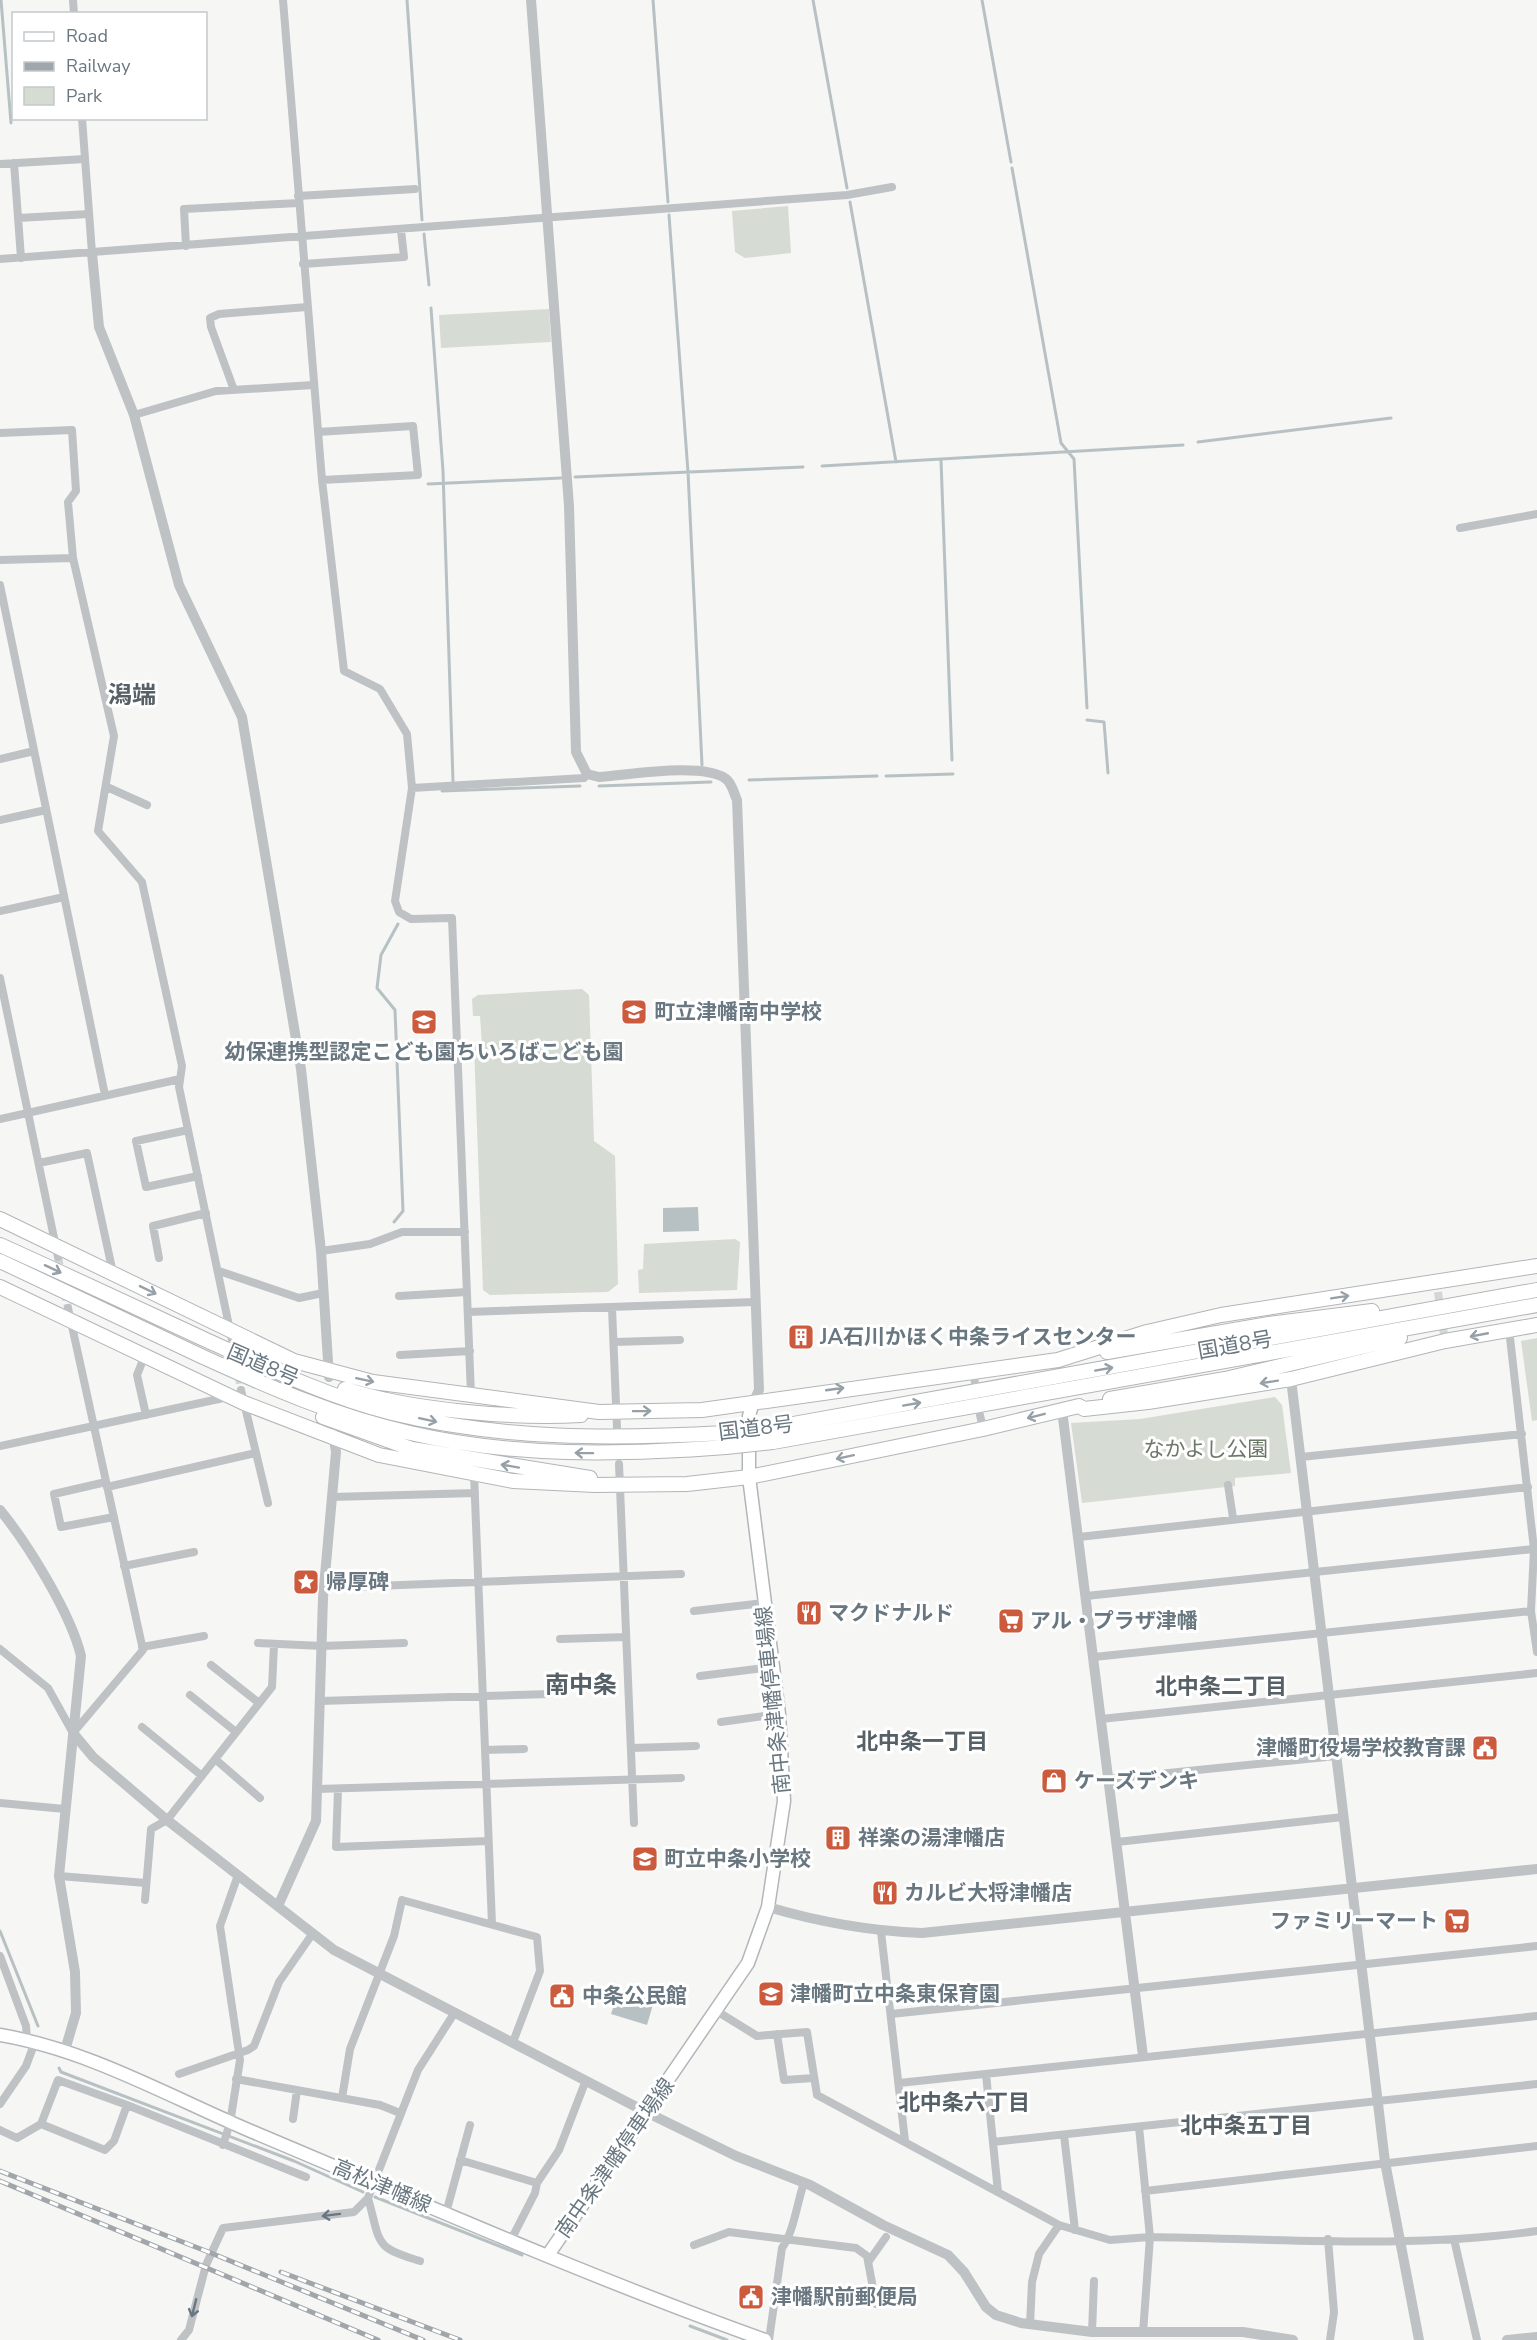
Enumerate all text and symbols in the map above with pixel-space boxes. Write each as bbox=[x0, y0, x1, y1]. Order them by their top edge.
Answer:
legend bbox=[12, 12, 207, 120]
text: Road bbox=[66, 24, 108, 48]
text: Railway bbox=[66, 54, 131, 78]
text: Park bbox=[66, 84, 103, 108]
district label: 潟端 bbox=[108, 679, 156, 711]
school or university icon: 町立津幡南中学校 bbox=[619, 997, 649, 1027]
place label: 町立津幡南中学校 bbox=[654, 998, 822, 1026]
school or university icon: 幼保連携型認定こども園ちいろばこども園 bbox=[409, 1007, 439, 1037]
place label: 幼保連携型認定こども園ちいろばこども園 bbox=[225, 1038, 624, 1066]
one-way arrow bbox=[44, 1264, 62, 1276]
one-way arrow bbox=[138, 1284, 156, 1296]
one-way arrow bbox=[1330, 1291, 1349, 1302]
building icon: JA石川かほく中条ライスセンター bbox=[786, 1322, 816, 1352]
place label: JA石川かほく中条ライスセンター bbox=[819, 1323, 1136, 1351]
street label: 国道8号 bbox=[1195, 1325, 1275, 1365]
one-way arrow bbox=[1470, 1330, 1490, 1341]
street label: 国道8号 bbox=[223, 1337, 303, 1393]
one-way arrow bbox=[1093, 1363, 1113, 1374]
one-way arrow bbox=[355, 1375, 375, 1386]
one-way arrow bbox=[1259, 1377, 1279, 1388]
one-way arrow bbox=[825, 1384, 845, 1395]
one-way arrow bbox=[902, 1398, 921, 1409]
one-way arrow bbox=[631, 1405, 651, 1417]
street label: 国道8号 bbox=[717, 1409, 795, 1447]
one-way arrow bbox=[1027, 1411, 1046, 1423]
one-way arrow bbox=[417, 1415, 437, 1426]
park label: なかよし公園 bbox=[1144, 1435, 1268, 1463]
one-way arrow bbox=[574, 1447, 594, 1458]
one-way arrow bbox=[836, 1452, 856, 1463]
one-way arrow bbox=[501, 1461, 520, 1472]
place icon: 帰厚碑 bbox=[291, 1567, 321, 1597]
place label: 帰厚碑 bbox=[326, 1568, 389, 1596]
restaurant icon: マクドナルド bbox=[794, 1598, 824, 1628]
place label: マクドナルド bbox=[828, 1599, 954, 1627]
street label: 南中条津幡停車場線 bbox=[749, 1605, 797, 1795]
supermarket icon: アル・プラザ津幡 bbox=[996, 1606, 1026, 1636]
place label: アル・プラザ津幡 bbox=[1030, 1607, 1198, 1635]
district label: 南中条 bbox=[545, 1669, 617, 1701]
district label: 北中条二丁目 bbox=[1155, 1672, 1287, 1702]
district label: 北中条一丁目 bbox=[856, 1727, 988, 1757]
public building icon: 津幡町役場学校教育課 bbox=[1470, 1733, 1500, 1763]
place label: 津幡町役場学校教育課 bbox=[1256, 1734, 1466, 1762]
shop icon: ケーズデンキ bbox=[1039, 1766, 1069, 1796]
place label: ケーズデンキ bbox=[1074, 1767, 1199, 1795]
building icon: 祥楽の湯津幡店 bbox=[823, 1823, 853, 1853]
place label: 祥楽の湯津幡店 bbox=[858, 1824, 1005, 1852]
school or university icon: 町立中条小学校 bbox=[630, 1844, 660, 1874]
place label: 町立中条小学校 bbox=[664, 1845, 811, 1873]
restaurant icon: カルビ大将津幡店 bbox=[870, 1878, 900, 1908]
place label: カルビ大将津幡店 bbox=[904, 1879, 1072, 1907]
supermarket icon: ファミリーマート bbox=[1442, 1906, 1472, 1936]
place label: ファミリーマート bbox=[1270, 1907, 1438, 1935]
school or university icon: 津幡町立中条東保育園 bbox=[756, 1979, 786, 2009]
place label: 津幡町立中条東保育園 bbox=[790, 1980, 1000, 2008]
public building icon: 中条公民館 bbox=[547, 1981, 577, 2011]
place label: 中条公民館 bbox=[582, 1982, 687, 2010]
street label: 南中条津幡停車場線 bbox=[549, 2073, 681, 2243]
district label: 北中条六丁目 bbox=[898, 2088, 1030, 2118]
district label: 北中条五丁目 bbox=[1180, 2111, 1312, 2141]
street label: 高松津幡線 bbox=[328, 2153, 436, 2219]
one-way arrow bbox=[322, 2209, 342, 2220]
public building icon: 津幡駅前郵便局 bbox=[736, 2282, 766, 2312]
place label: 津幡駅前郵便局 bbox=[771, 2283, 918, 2311]
one-way arrow bbox=[188, 2299, 200, 2318]

